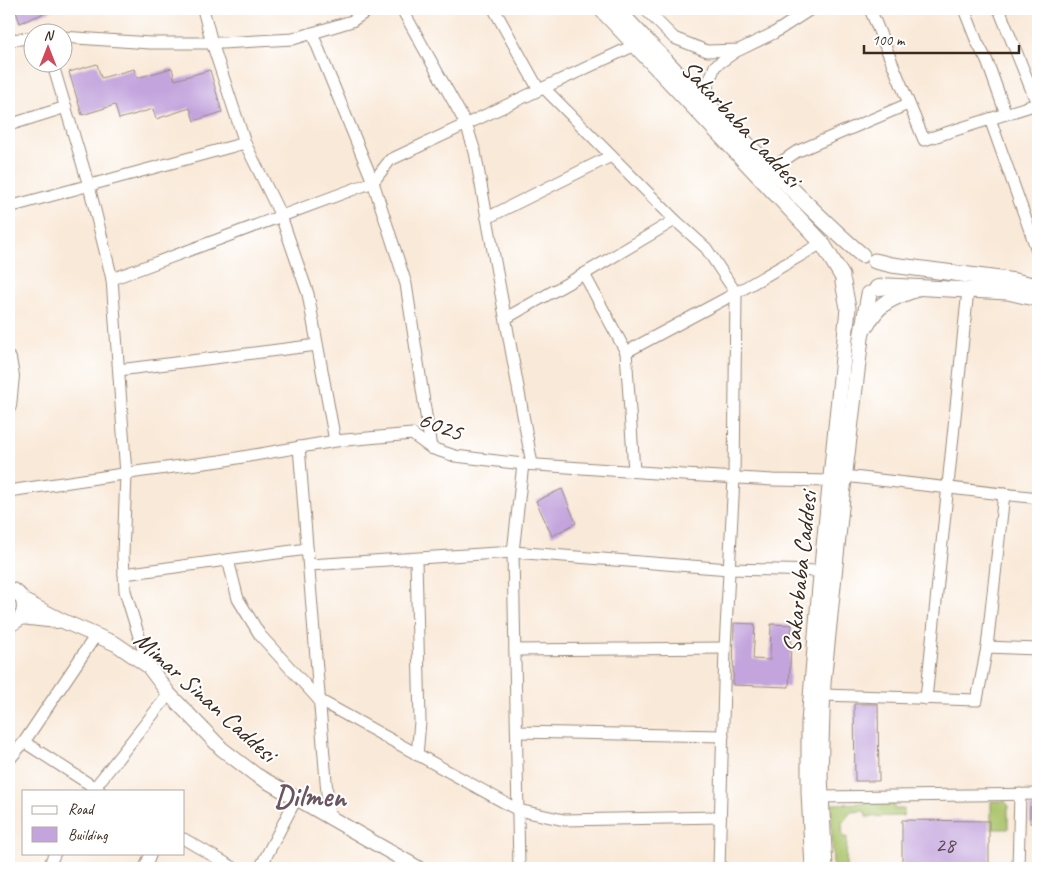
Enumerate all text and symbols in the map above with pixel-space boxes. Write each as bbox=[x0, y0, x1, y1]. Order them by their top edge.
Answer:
north arrow bbox=[22, 22, 72, 72]
scale bar bbox=[864, 22, 1020, 54]
text: N bbox=[44, 27, 55, 44]
text: 100 m bbox=[872, 31, 906, 50]
street label: Sakarbaba Caddesi bbox=[674, 53, 811, 196]
street label: 6025 bbox=[414, 403, 469, 449]
street label: Sakarbaba Caddesi bbox=[776, 486, 825, 655]
street label: Mimar Sinan Caddesi bbox=[127, 624, 286, 772]
district label: Dilmen bbox=[274, 777, 348, 815]
legend bbox=[22, 790, 185, 854]
text: Road bbox=[68, 800, 95, 819]
text: Building bbox=[68, 826, 108, 845]
house number: 28 bbox=[935, 831, 957, 859]

